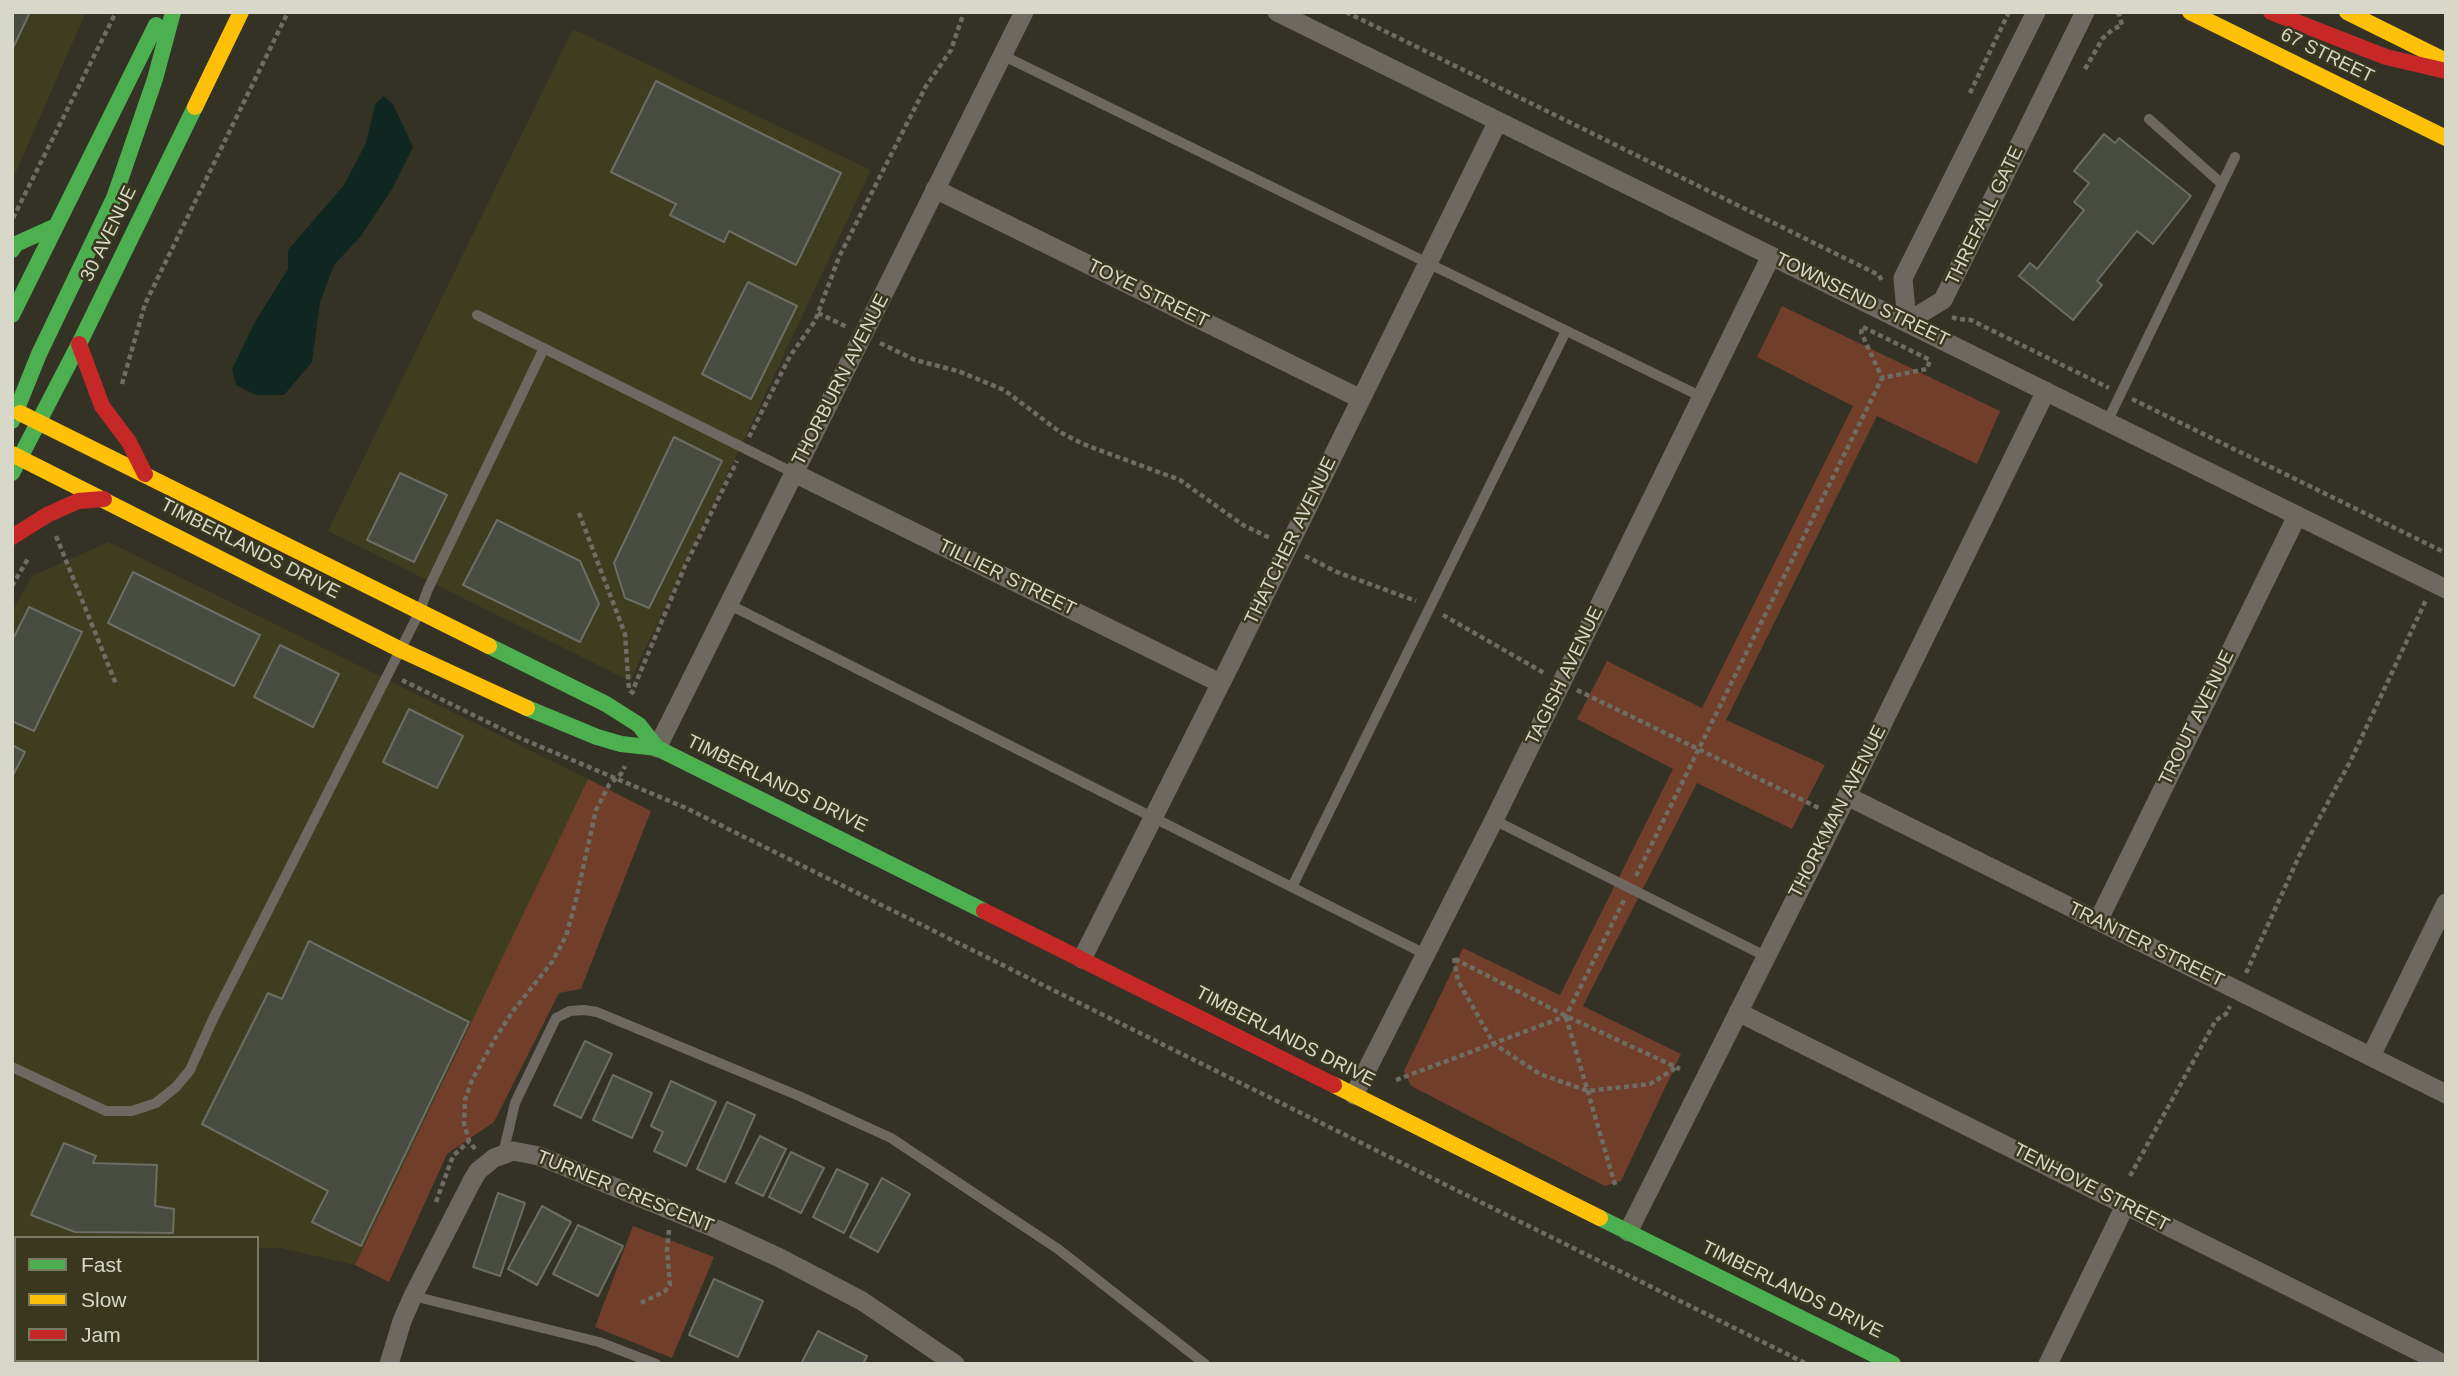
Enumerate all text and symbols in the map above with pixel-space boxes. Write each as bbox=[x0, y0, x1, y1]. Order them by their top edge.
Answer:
street label: 67 STREET bbox=[2276, 24, 2378, 88]
street label: THREFALL GATE bbox=[1942, 143, 2028, 289]
street label: 30 AVENUE bbox=[76, 183, 142, 285]
street label: TOWNSEND STREET bbox=[1771, 248, 1953, 352]
street label: TOYE STREET bbox=[1084, 255, 1212, 333]
street label: THORBURN AVENUE bbox=[788, 290, 894, 470]
street label: THATCHER AVENUE bbox=[1240, 453, 1342, 629]
street label: TIMBERLANDS DRIVE bbox=[156, 494, 344, 604]
street label: TILLIER STREET bbox=[935, 535, 1079, 621]
street label: TAGISH AVENUE bbox=[1522, 603, 1608, 749]
street label: TROUT AVENUE bbox=[2154, 647, 2240, 789]
street label: THORKMAN AVENUE bbox=[1785, 722, 1891, 902]
street label: TIMBERLANDS DRIVE bbox=[683, 730, 871, 838]
street label: TRANTER STREET bbox=[2065, 898, 2227, 992]
street label: TIMBERLANDS DRIVE bbox=[1191, 982, 1379, 1092]
street label: TENHOVE STREET bbox=[2009, 1139, 2173, 1237]
street label: TURNER CRESCENT bbox=[533, 1146, 717, 1238]
legend bbox=[14, 1236, 259, 1362]
street label: TIMBERLANDS DRIVE bbox=[1698, 1236, 1886, 1344]
text: Fast bbox=[81, 1253, 122, 1276]
text: Slow bbox=[81, 1288, 127, 1311]
text: Jam bbox=[81, 1323, 121, 1346]

